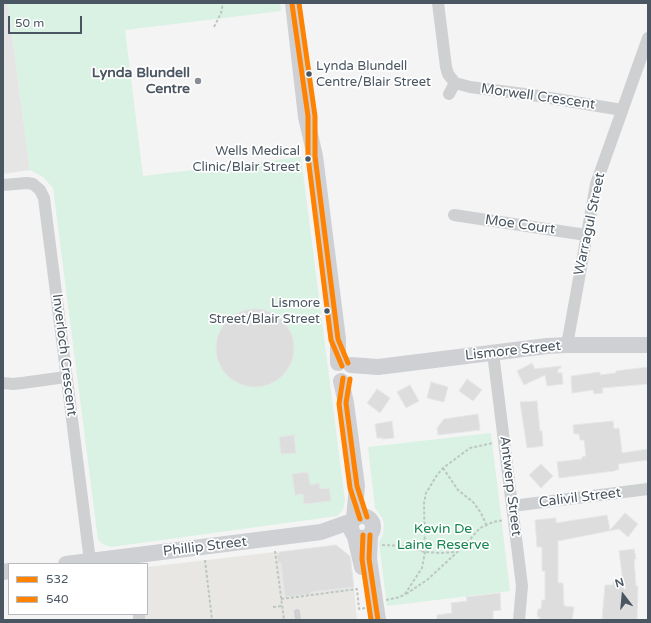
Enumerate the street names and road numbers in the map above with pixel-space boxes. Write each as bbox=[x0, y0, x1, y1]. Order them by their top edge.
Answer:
street label: Morwell Crescent bbox=[480, 81, 596, 113]
street label: Warragul Street bbox=[571, 171, 609, 277]
street label: Moe Court bbox=[484, 212, 556, 238]
street label: Inverloch Crescent bbox=[48, 293, 80, 417]
street label: Lismore Street bbox=[464, 338, 562, 364]
street label: Antwerp Street bbox=[496, 435, 524, 537]
street label: Calivil Street bbox=[538, 485, 622, 511]
street label: Phillip Street bbox=[162, 534, 248, 560]

